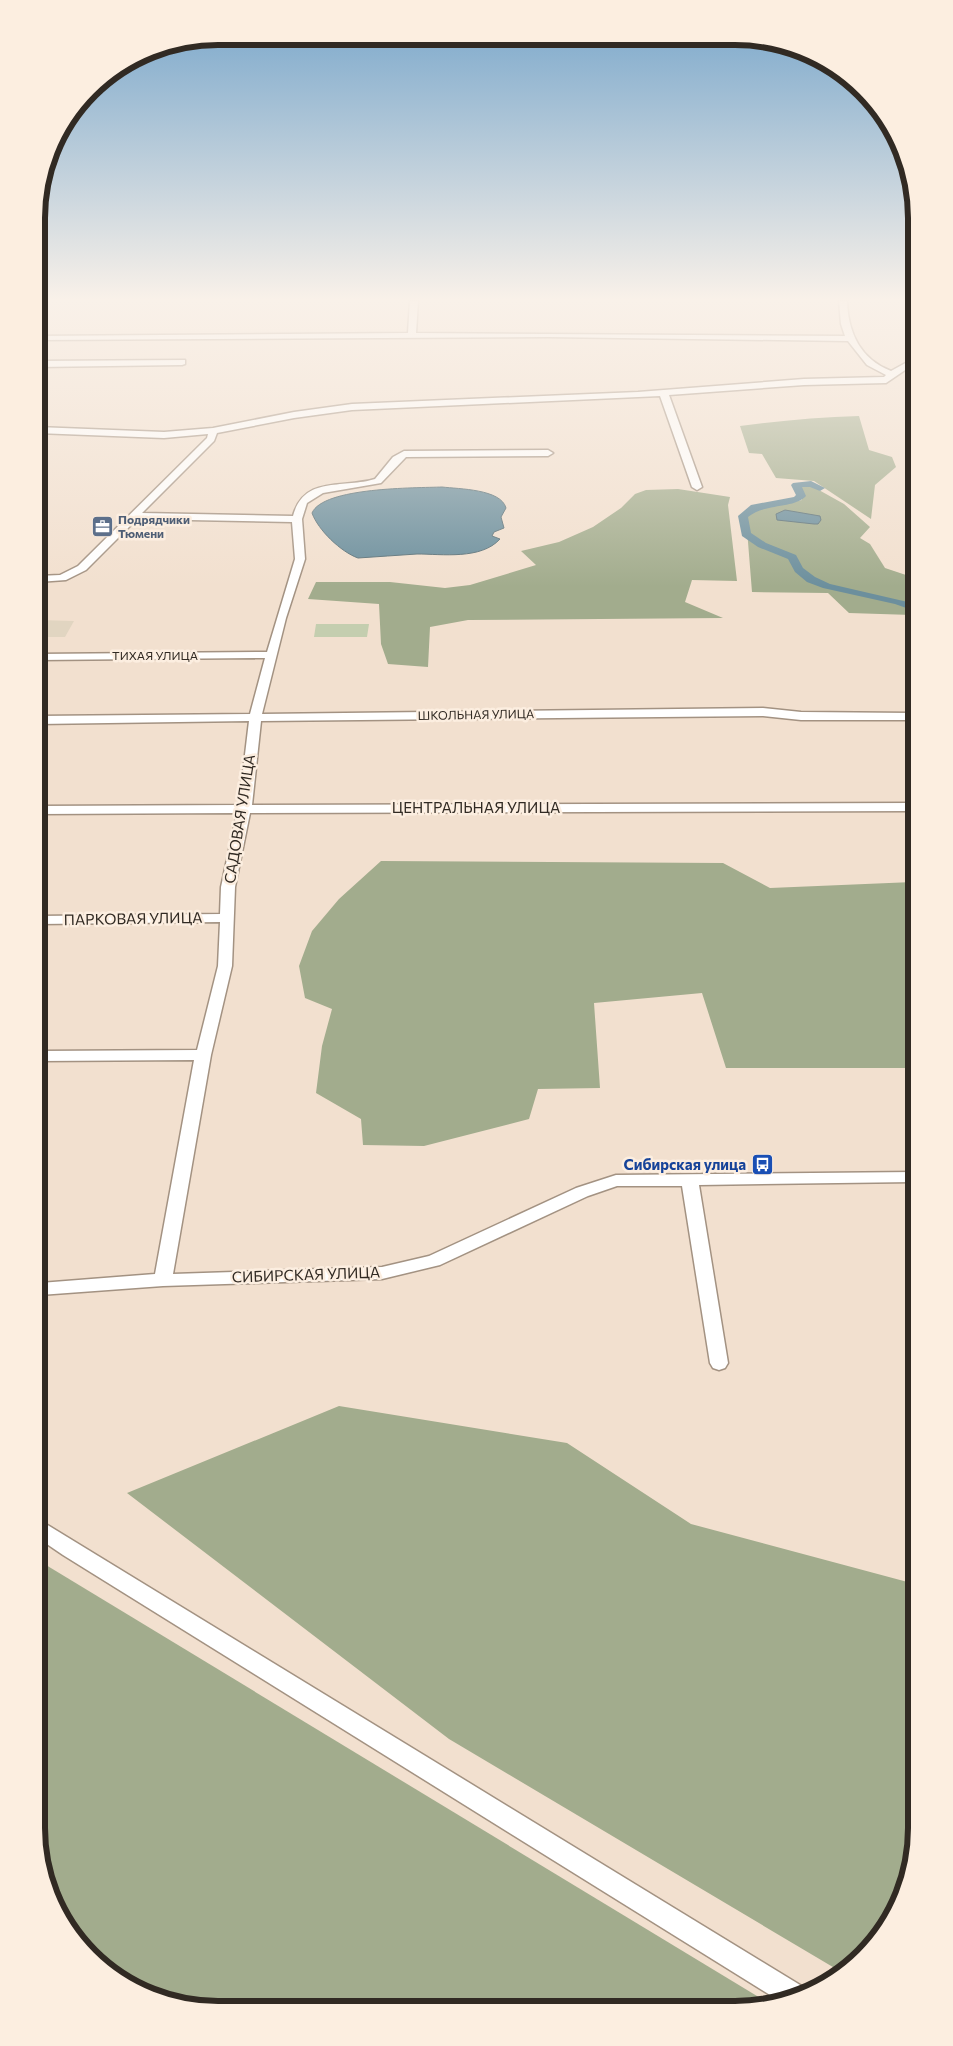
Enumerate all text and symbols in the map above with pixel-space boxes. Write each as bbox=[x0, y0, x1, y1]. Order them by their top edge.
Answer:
place label: Подрядчики Тюмени bbox=[118, 512, 190, 540]
office icon: Подрядчики Тюмени bbox=[90, 515, 114, 539]
street label: ТИХАЯ УЛИЦА bbox=[112, 648, 198, 662]
street label: ШКОЛЬНАЯ УЛИЦА bbox=[418, 706, 534, 722]
street label: САДОВАЯ УЛИЦА bbox=[220, 753, 258, 885]
street label: ЦЕНТРАЛЬНАЯ УЛИЦА bbox=[392, 798, 560, 816]
street label: ПАРКОВАЯ УЛИЦА bbox=[63, 908, 203, 928]
bus stop icon: Сибирская улица bbox=[750, 1153, 774, 1177]
place label: Сибирская улица bbox=[623, 1155, 746, 1173]
street label: СИБИРСКАЯ УЛИЦА bbox=[231, 1262, 380, 1286]

